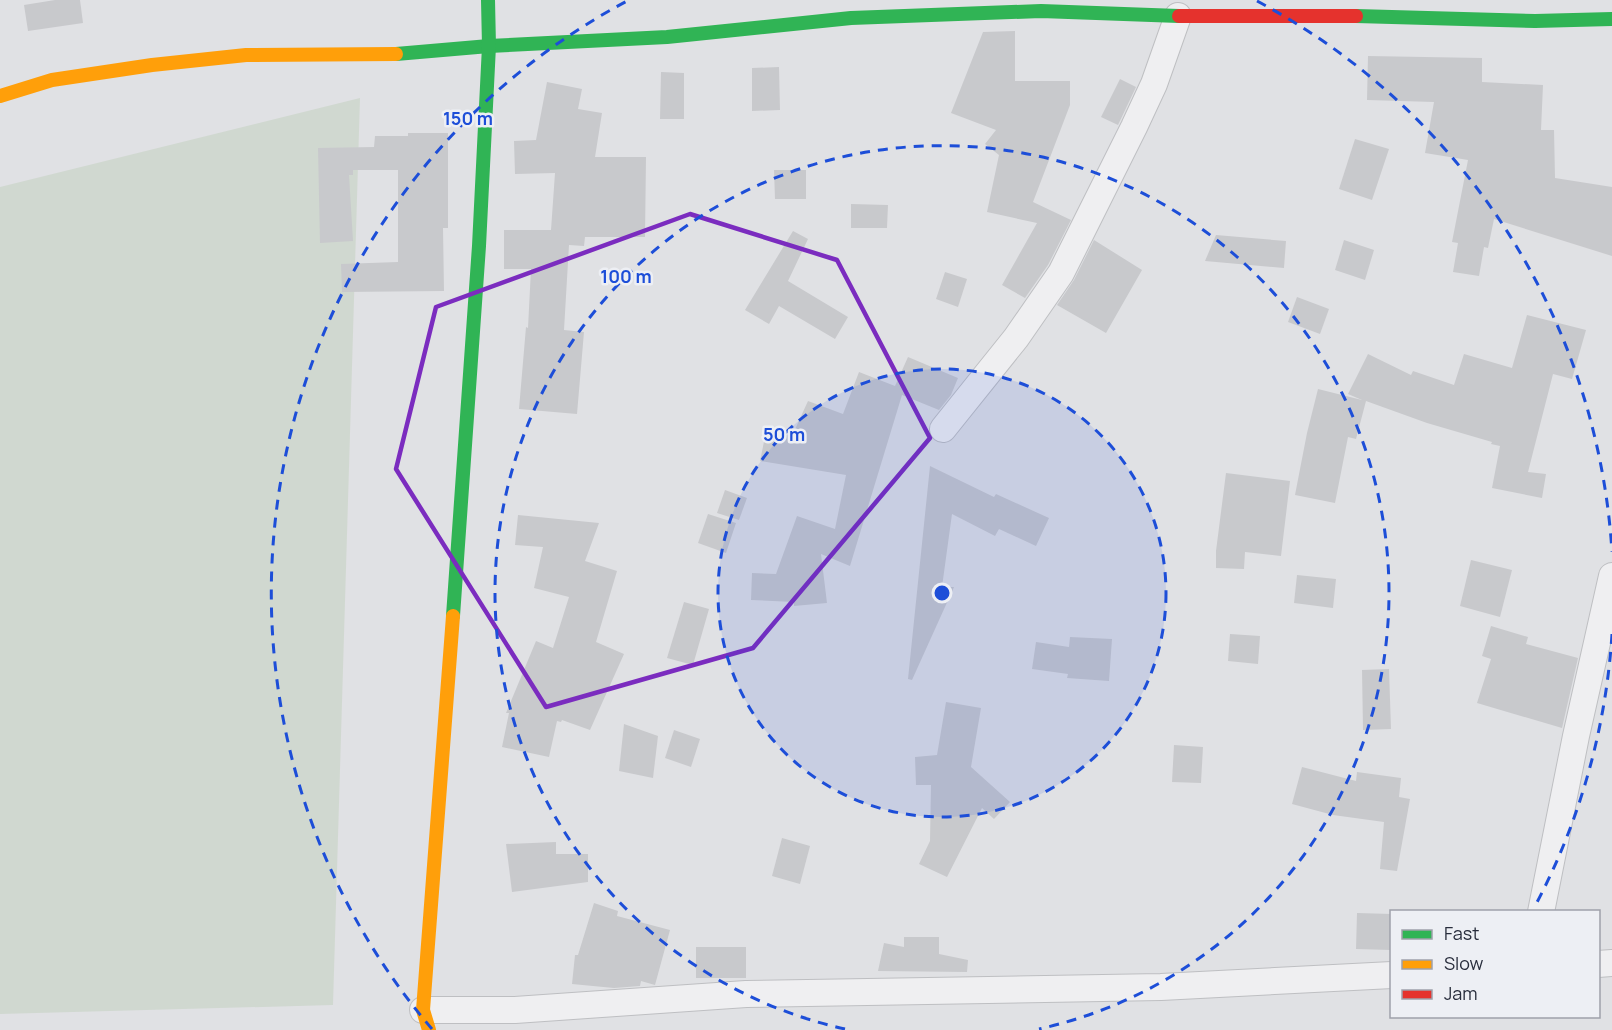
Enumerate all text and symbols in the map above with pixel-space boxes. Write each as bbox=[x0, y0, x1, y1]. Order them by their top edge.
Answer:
text: 150 m bbox=[443, 106, 493, 130]
text: 100 m bbox=[600, 264, 652, 288]
text: 50 m bbox=[763, 422, 805, 446]
centre of rings bbox=[932, 583, 952, 603]
legend bbox=[1390, 910, 1600, 1018]
text: Fast bbox=[1444, 921, 1479, 945]
text: Slow bbox=[1444, 951, 1484, 975]
text: Jam bbox=[1444, 981, 1478, 1005]

